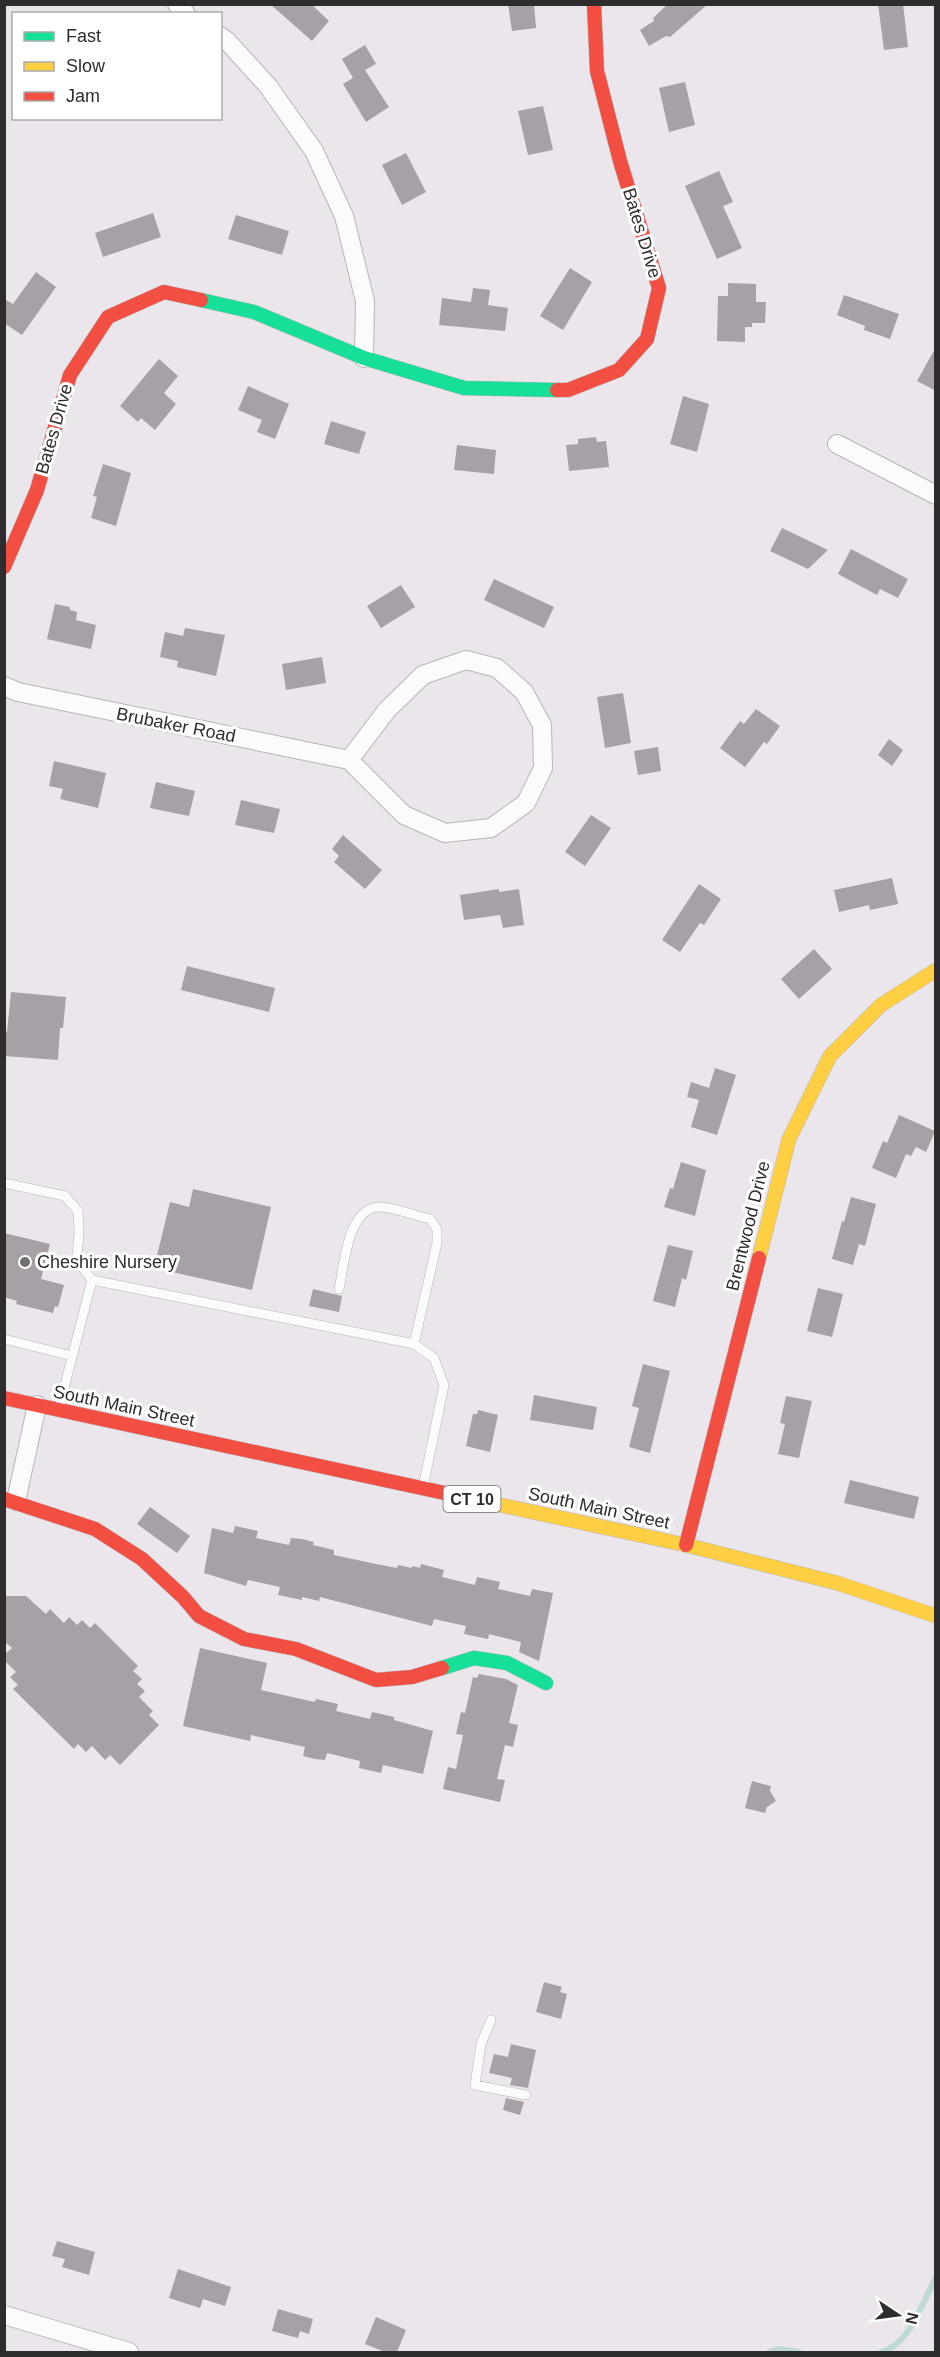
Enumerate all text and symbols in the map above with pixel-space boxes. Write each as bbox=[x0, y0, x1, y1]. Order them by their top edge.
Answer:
legend bbox=[12, 12, 222, 120]
text: Fast bbox=[66, 26, 101, 46]
text: Slow bbox=[66, 56, 106, 76]
text: Jam bbox=[66, 86, 100, 106]
street label: Bates Drive bbox=[619, 186, 665, 280]
street label: Bates Drive bbox=[32, 382, 76, 476]
street label: Brubaker Road bbox=[115, 704, 237, 746]
street label: Brentwood Drive bbox=[722, 1159, 774, 1293]
place label: Cheshire Nursery bbox=[37, 1252, 177, 1272]
marker: Cheshire Nursery bbox=[18, 1255, 32, 1269]
street label: South Main Street bbox=[51, 1381, 197, 1431]
street label: South Main Street bbox=[526, 1483, 672, 1533]
road number: CT 10 bbox=[444, 1486, 500, 1512]
north arrow bbox=[868, 2285, 928, 2345]
text: N bbox=[903, 2311, 922, 2326]

